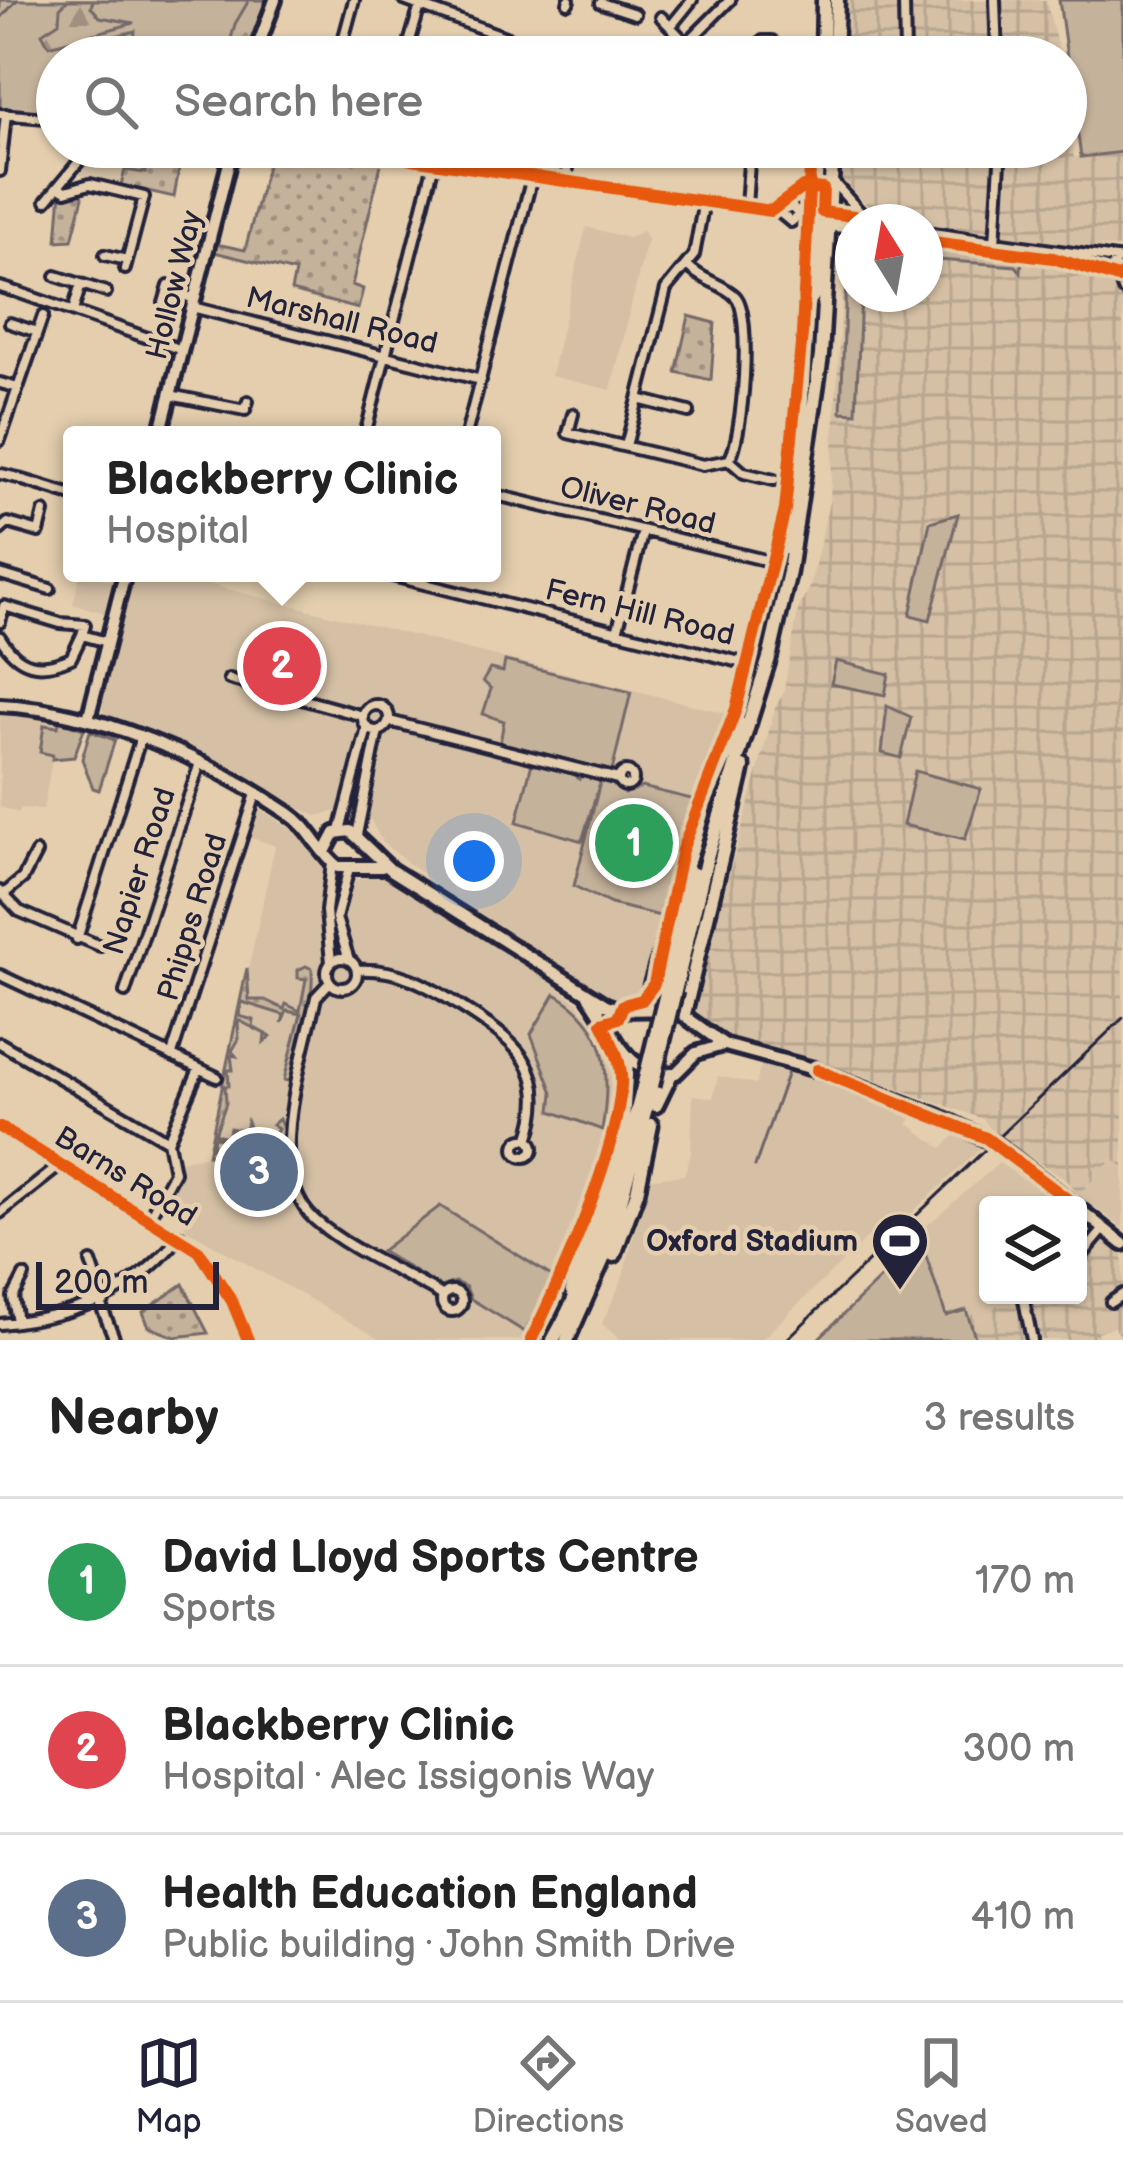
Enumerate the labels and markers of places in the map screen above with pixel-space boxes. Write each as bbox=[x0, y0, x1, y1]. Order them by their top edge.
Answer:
pin: 2 bbox=[243, 621, 321, 711]
pin: 1 bbox=[595, 798, 673, 888]
pin: 3 bbox=[220, 1127, 298, 1217]
sports icon: Oxford Stadium bbox=[869, 1210, 931, 1292]
place label: Oxford Stadium bbox=[646, 1224, 858, 1260]

